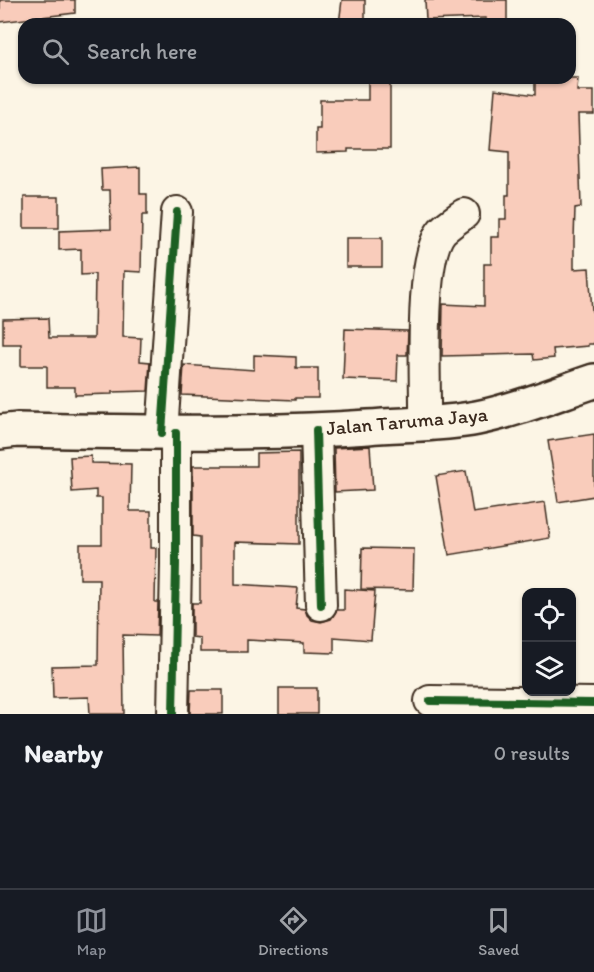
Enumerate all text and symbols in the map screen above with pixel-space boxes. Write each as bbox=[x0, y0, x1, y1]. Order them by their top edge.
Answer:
search box bbox=[18, 18, 576, 84]
icon: search bbox=[39, 35, 72, 68]
text: Search here bbox=[87, 38, 197, 65]
street label: Jalan Taruma Jaya bbox=[325, 402, 489, 440]
map controls bbox=[522, 588, 576, 696]
button: locate bbox=[522, 588, 576, 642]
button: layers bbox=[522, 642, 576, 696]
text: Nearby bbox=[24, 737, 103, 769]
text: 0 results bbox=[494, 741, 570, 765]
tab: Map bbox=[75, 904, 108, 959]
tab: Directions bbox=[258, 904, 328, 959]
tab: Saved bbox=[478, 904, 519, 959]

